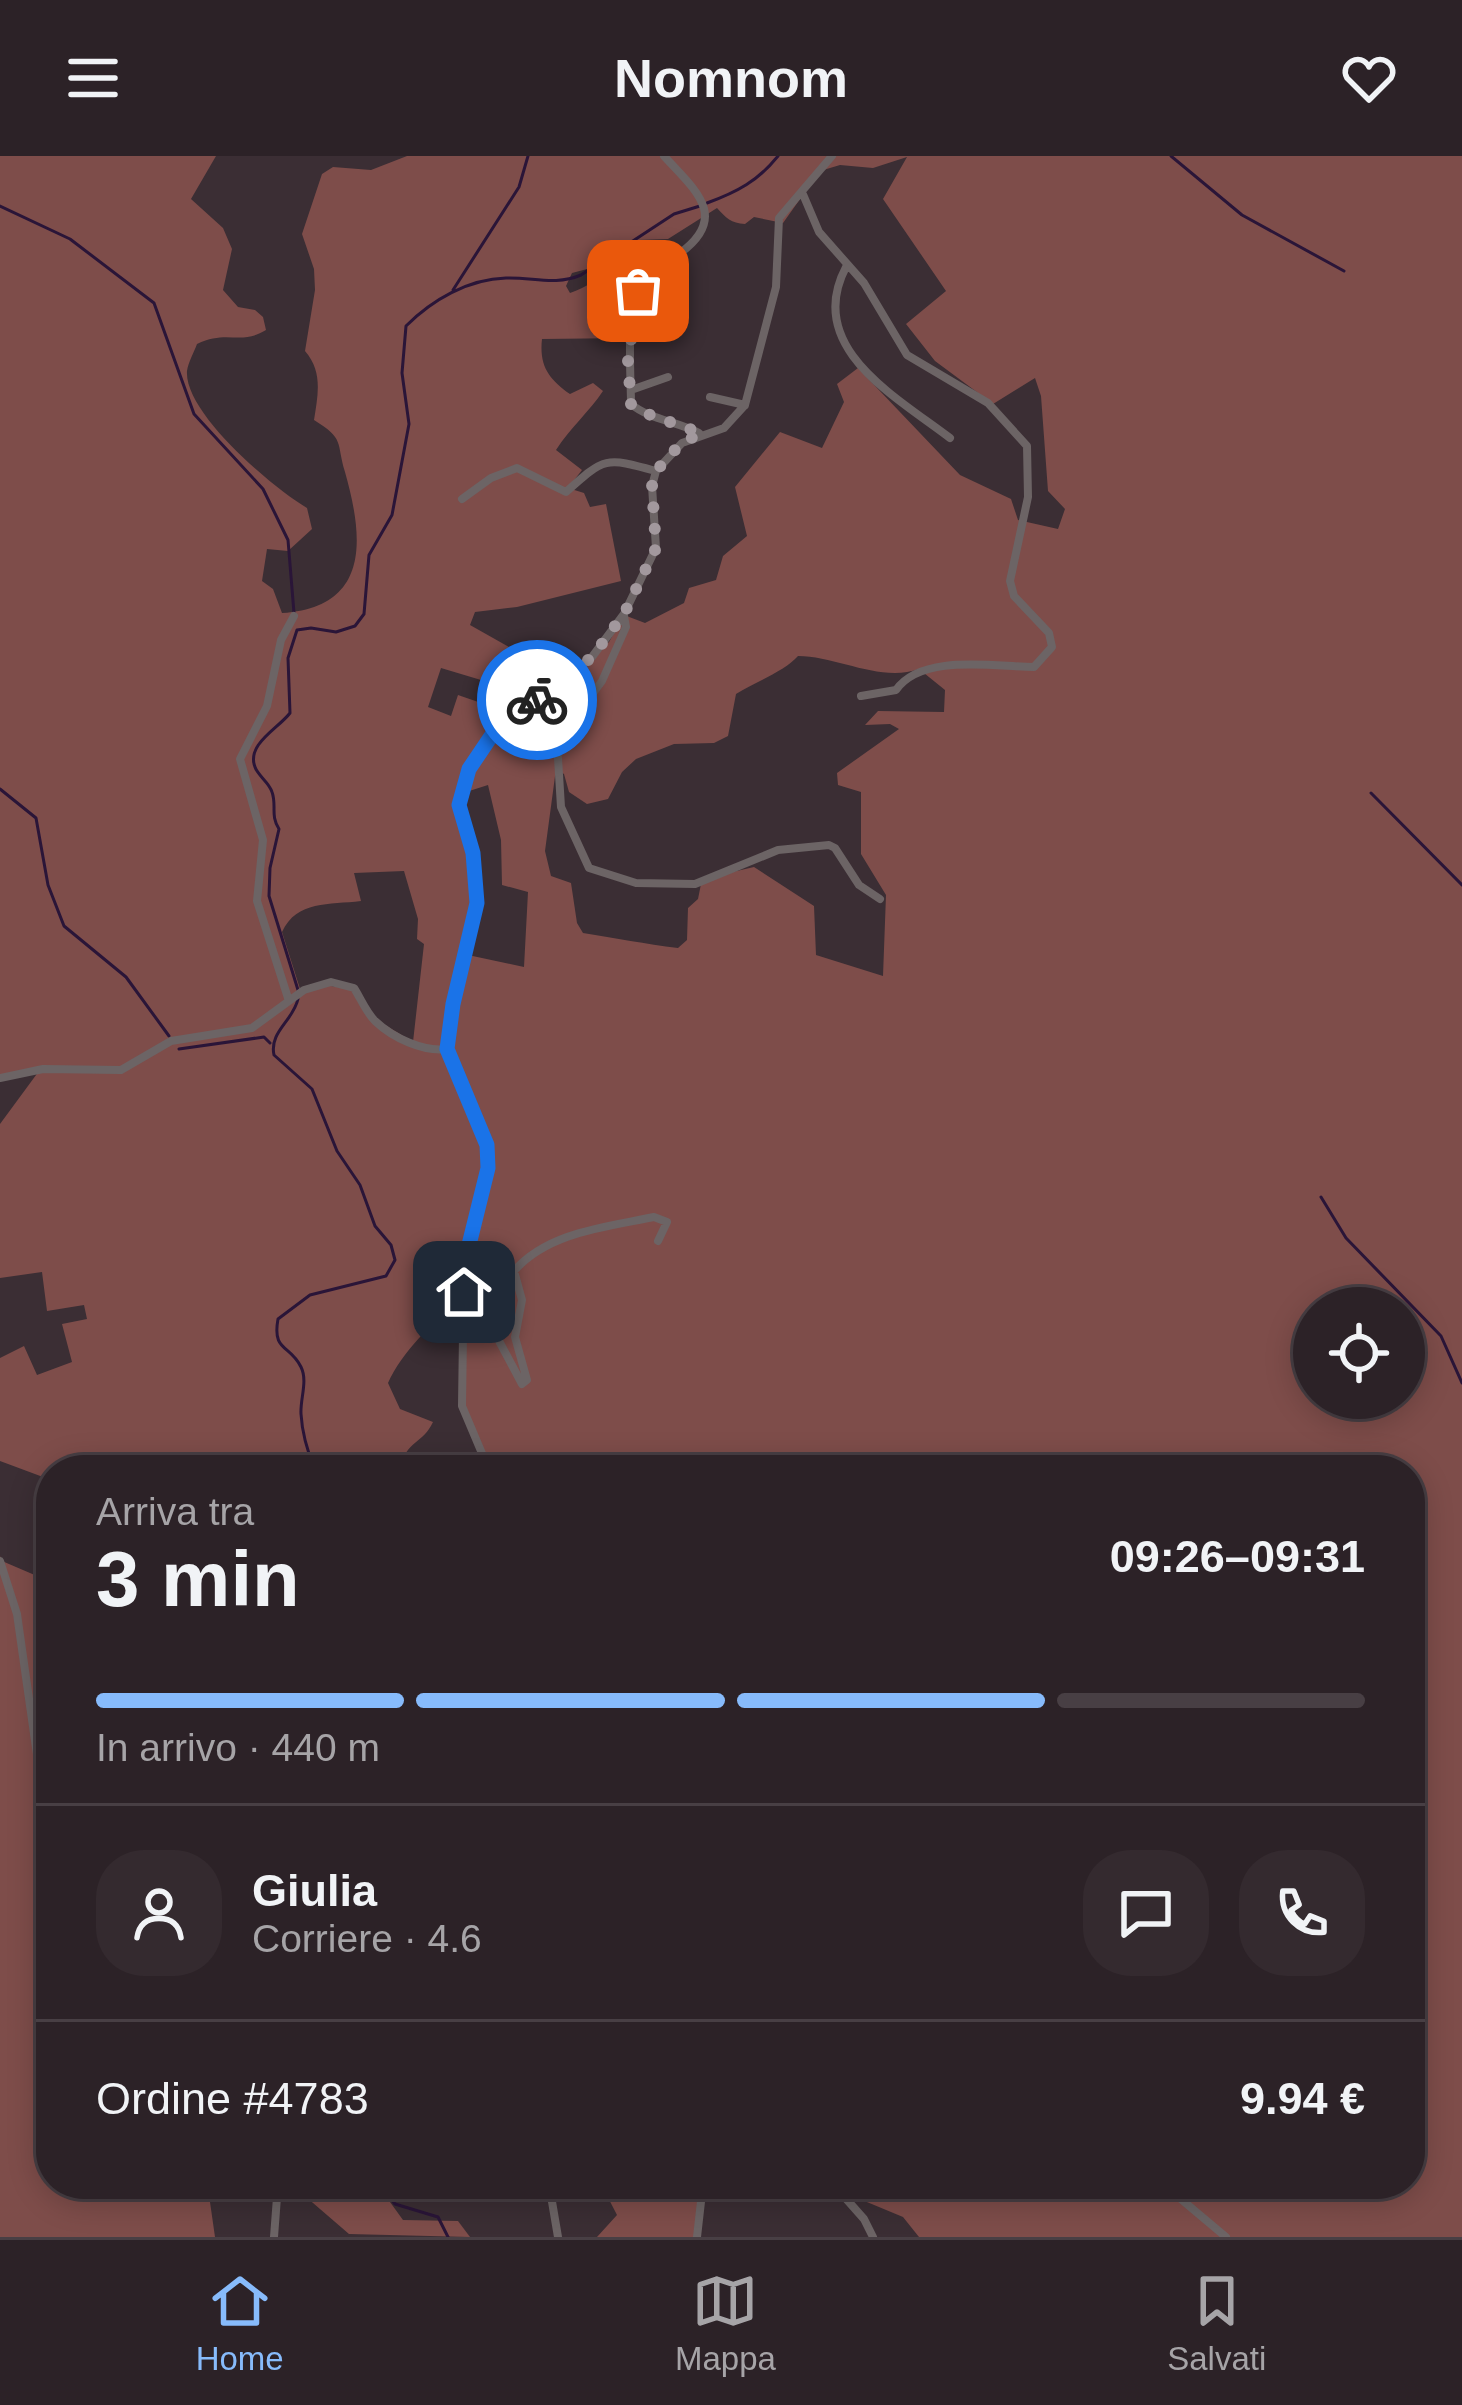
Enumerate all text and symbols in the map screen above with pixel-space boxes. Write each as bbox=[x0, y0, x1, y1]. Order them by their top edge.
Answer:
icon: menu bbox=[60, 45, 126, 111]
icon: heart bbox=[1336, 45, 1402, 111]
text: Nomnom bbox=[614, 48, 848, 108]
pin bbox=[587, 240, 689, 342]
icon: bag bbox=[605, 258, 671, 324]
courier bbox=[477, 640, 597, 760]
icon: bike bbox=[504, 667, 570, 733]
pin bbox=[413, 1241, 515, 1343]
icon: home bbox=[431, 1259, 497, 1325]
map controls bbox=[1293, 1287, 1425, 1419]
button: locate bbox=[1293, 1287, 1425, 1419]
text: Arriva tra bbox=[96, 1490, 254, 1533]
text: 09:26–09:31 bbox=[1110, 1531, 1365, 1582]
text: 3 min bbox=[96, 1535, 300, 1623]
text: In arrivo · 440 m bbox=[96, 1726, 380, 1769]
button: person bbox=[96, 1850, 222, 1976]
button: chat bbox=[1083, 1850, 1209, 1976]
button: phone bbox=[1239, 1850, 1365, 1976]
text: Giulia bbox=[252, 1865, 377, 1916]
text: Corriere · 4.6 bbox=[252, 1917, 482, 1960]
text: Ordine #4783 bbox=[96, 2073, 369, 2124]
text: 9.94 € bbox=[1240, 2073, 1365, 2124]
tab: Home bbox=[196, 2268, 284, 2378]
tab: Mappa bbox=[675, 2268, 776, 2378]
tab: Salvati bbox=[1167, 2268, 1266, 2378]

